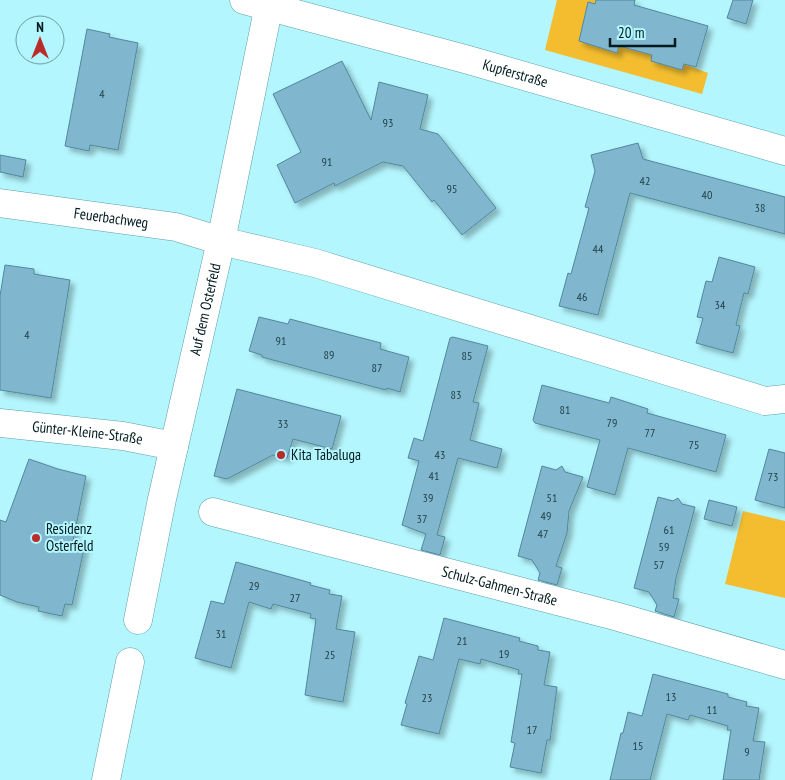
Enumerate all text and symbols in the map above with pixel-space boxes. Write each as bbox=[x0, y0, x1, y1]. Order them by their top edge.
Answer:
north arrow bbox=[15, 15, 65, 65]
scale bar bbox=[610, 15, 675, 47]
text: N bbox=[36, 18, 44, 36]
text: 20 m bbox=[618, 23, 644, 42]
street label: Kupferstraße bbox=[481, 55, 550, 91]
house number: 4 bbox=[99, 86, 105, 101]
house number: 93 bbox=[383, 115, 393, 130]
house number: 91 bbox=[322, 154, 332, 169]
house number: 42 bbox=[640, 173, 650, 188]
house number: 95 bbox=[447, 181, 457, 196]
house number: 40 bbox=[702, 187, 712, 202]
house number: 38 bbox=[755, 200, 765, 215]
street label: Feuerbachweg bbox=[73, 203, 149, 232]
house number: 44 bbox=[593, 241, 604, 256]
street label: Auf dem Osterfeld bbox=[185, 261, 225, 357]
house number: 46 bbox=[577, 289, 587, 304]
house number: 34 bbox=[715, 297, 726, 312]
house number: 4 bbox=[24, 327, 30, 342]
house number: 91 bbox=[276, 333, 286, 348]
house number: 89 bbox=[324, 347, 334, 362]
house number: 85 bbox=[462, 348, 472, 363]
house number: 87 bbox=[372, 360, 382, 375]
house number: 83 bbox=[451, 387, 461, 402]
house number: 81 bbox=[560, 402, 570, 417]
house number: 79 bbox=[607, 415, 617, 430]
street label: Günter-Kleine-Straße bbox=[31, 416, 144, 449]
house number: 33 bbox=[278, 416, 288, 431]
house number: 77 bbox=[645, 425, 655, 440]
house number: 75 bbox=[689, 437, 699, 452]
place label: Kita Tabaluga bbox=[291, 445, 361, 464]
house number: 43 bbox=[435, 447, 445, 462]
marker: Kita Tabaluga bbox=[275, 449, 287, 461]
house number: 41 bbox=[429, 468, 439, 483]
house number: 73 bbox=[768, 469, 778, 484]
house number: 39 bbox=[423, 490, 433, 505]
house number: 51 bbox=[547, 490, 557, 505]
house number: 49 bbox=[541, 508, 551, 523]
house number: 37 bbox=[417, 511, 427, 526]
place label: Residenz Osterfeld bbox=[46, 519, 94, 555]
house number: 61 bbox=[664, 522, 674, 537]
house number: 47 bbox=[538, 526, 548, 541]
marker: Residenz Osterfeld bbox=[30, 532, 42, 544]
house number: 59 bbox=[659, 539, 669, 554]
house number: 57 bbox=[654, 557, 664, 572]
street label: Schulz-Gahmen-Straße bbox=[440, 562, 560, 610]
house number: 29 bbox=[249, 578, 259, 593]
house number: 27 bbox=[290, 590, 300, 605]
house number: 31 bbox=[216, 626, 226, 641]
house number: 21 bbox=[457, 633, 467, 648]
house number: 19 bbox=[499, 646, 509, 661]
house number: 25 bbox=[325, 647, 335, 662]
house number: 13 bbox=[666, 689, 676, 704]
house number: 23 bbox=[422, 690, 432, 705]
house number: 11 bbox=[707, 702, 717, 717]
house number: 17 bbox=[527, 722, 537, 737]
house number: 15 bbox=[633, 738, 643, 753]
house number: 9 bbox=[744, 744, 750, 759]

